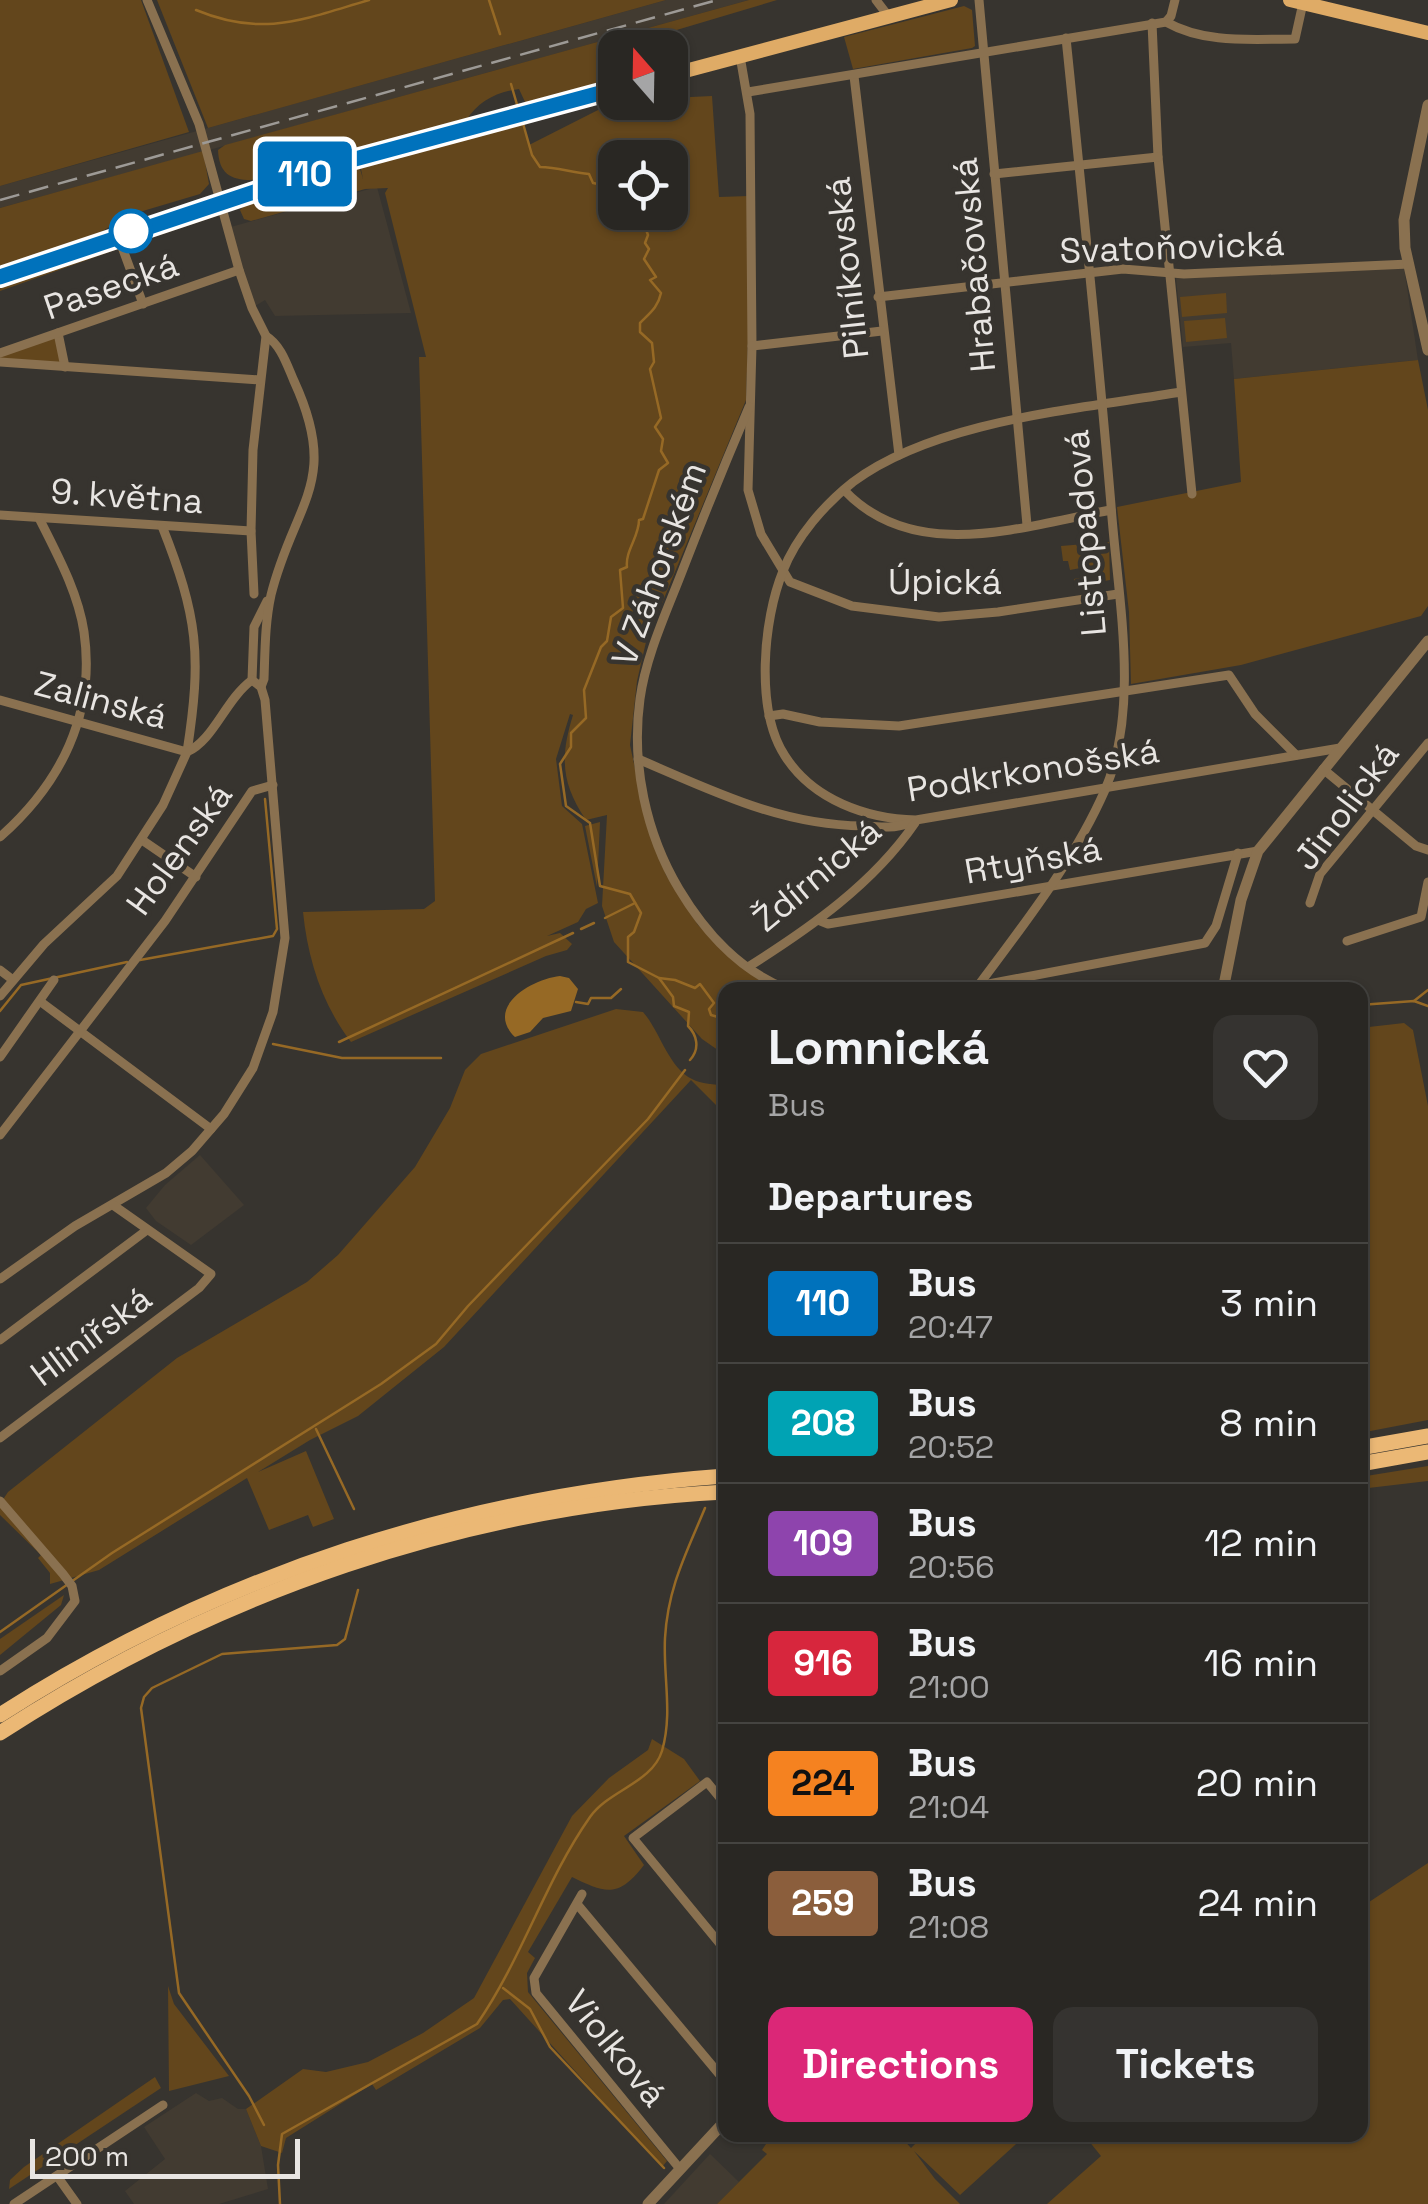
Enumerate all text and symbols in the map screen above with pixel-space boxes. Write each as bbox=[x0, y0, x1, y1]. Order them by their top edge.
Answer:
north arrow bbox=[598, 30, 688, 120]
map controls bbox=[598, 30, 688, 230]
button: locate bbox=[598, 140, 688, 230]
line badge: 110 bbox=[248, 142, 362, 206]
text: 110 bbox=[278, 152, 332, 196]
street label: Hrabačovská bbox=[943, 156, 1005, 374]
street label: Pilníkovská bbox=[816, 175, 878, 361]
unlabelled marker bbox=[110, 210, 152, 252]
street label: Svatoňovická bbox=[1059, 221, 1285, 273]
street label: Pasecká bbox=[38, 243, 184, 329]
street label: Listopadová bbox=[1054, 428, 1116, 638]
street label: V Záhorském bbox=[602, 456, 716, 672]
street label: 9. května bbox=[49, 469, 205, 523]
street label: Úpická bbox=[888, 560, 1002, 604]
street label: Zalinská bbox=[30, 661, 172, 739]
street label: Podkrkonošská bbox=[904, 728, 1162, 812]
street label: Jinolická bbox=[1284, 733, 1408, 879]
street label: Holenská bbox=[116, 774, 242, 924]
street label: Ždírnická bbox=[744, 809, 890, 941]
street label: Rtyňská bbox=[961, 826, 1105, 894]
button: heart bbox=[1213, 1015, 1318, 1120]
text: Lomnická bbox=[768, 1017, 989, 1078]
text: Bus bbox=[768, 1085, 826, 1125]
text: Departures bbox=[768, 1173, 973, 1221]
text: Bus bbox=[908, 1259, 977, 1307]
street label: Hlinířská bbox=[22, 1276, 160, 1396]
text: 3 min bbox=[1220, 1279, 1318, 1327]
text: 110 bbox=[796, 1281, 850, 1325]
text: 20:47 bbox=[908, 1307, 993, 1347]
text: Bus bbox=[908, 1379, 977, 1427]
text: 8 min bbox=[1219, 1399, 1318, 1447]
text: 208 bbox=[791, 1401, 855, 1445]
text: 20:52 bbox=[908, 1427, 994, 1467]
text: Bus bbox=[908, 1499, 977, 1547]
text: 12 min bbox=[1204, 1519, 1318, 1567]
text: 109 bbox=[793, 1521, 853, 1565]
text: 20:56 bbox=[908, 1547, 995, 1587]
text: Bus bbox=[908, 1619, 977, 1667]
text: 16 min bbox=[1204, 1639, 1318, 1687]
text: 916 bbox=[793, 1641, 853, 1685]
text: 21:00 bbox=[908, 1667, 990, 1707]
text: Bus bbox=[908, 1739, 977, 1787]
text: 20 min bbox=[1196, 1759, 1318, 1807]
text: 224 bbox=[791, 1761, 855, 1805]
text: 21:04 bbox=[908, 1787, 989, 1827]
text: Bus bbox=[908, 1859, 977, 1907]
text: 24 min bbox=[1197, 1879, 1318, 1927]
text: 259 bbox=[791, 1881, 855, 1925]
text: 21:08 bbox=[908, 1907, 989, 1947]
street label: Violková bbox=[556, 1981, 676, 2115]
button: Directions bbox=[768, 2007, 1033, 2122]
button: Tickets bbox=[1053, 2007, 1318, 2122]
scale bar bbox=[30, 2134, 300, 2178]
text: 200 m bbox=[45, 2138, 129, 2174]

